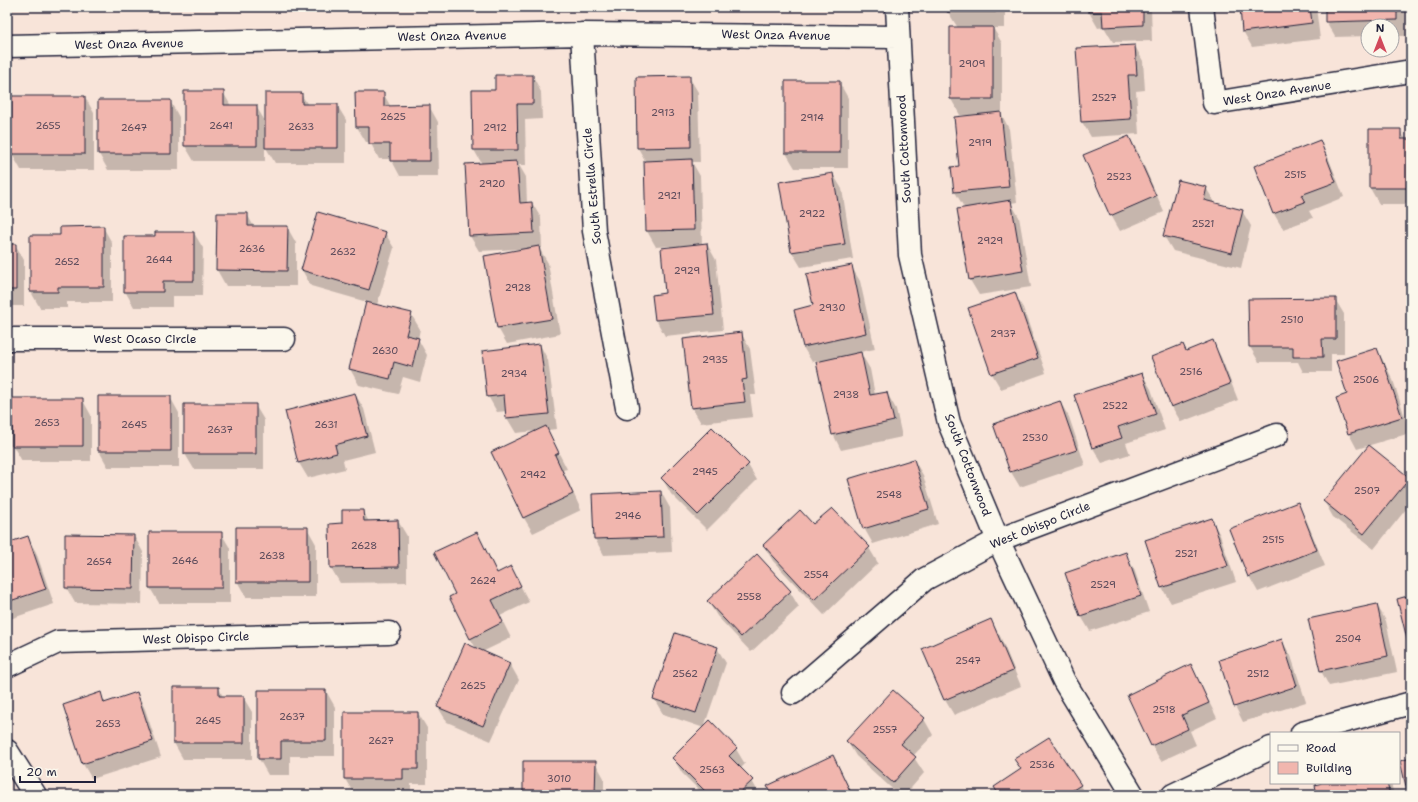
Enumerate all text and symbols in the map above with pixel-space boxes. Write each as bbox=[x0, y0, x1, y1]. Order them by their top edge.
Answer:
north arrow bbox=[1360, 18, 1400, 58]
text: N bbox=[1376, 21, 1385, 36]
street label: West Onza Avenue bbox=[721, 26, 831, 44]
street label: West Onza Avenue bbox=[397, 27, 507, 45]
street label: West Onza Avenue bbox=[74, 35, 184, 53]
house number: 2909 bbox=[958, 57, 986, 70]
street label: West Onza Avenue bbox=[1222, 77, 1332, 109]
house number: 2527 bbox=[1091, 91, 1117, 104]
street label: South Cottonwood bbox=[893, 94, 915, 204]
house number: 2913 bbox=[651, 106, 675, 119]
house number: 2625 bbox=[380, 110, 406, 123]
house number: 2914 bbox=[800, 111, 824, 124]
house number: 2655 bbox=[35, 119, 61, 132]
house number: 2641 bbox=[209, 119, 233, 132]
house number: 2633 bbox=[288, 120, 314, 133]
house number: 2647 bbox=[121, 121, 147, 134]
house number: 2912 bbox=[483, 121, 507, 134]
street label: South Estrella Circle bbox=[579, 127, 605, 245]
house number: 2919 bbox=[968, 136, 992, 149]
house number: 2515 bbox=[1284, 168, 1306, 181]
house number: 2523 bbox=[1106, 170, 1132, 183]
house number: 2920 bbox=[479, 177, 505, 190]
house number: 2921 bbox=[657, 189, 681, 202]
house number: 2922 bbox=[799, 207, 825, 220]
house number: 2521 bbox=[1191, 217, 1215, 230]
house number: 2929 bbox=[977, 234, 1003, 247]
house number: 2636 bbox=[239, 242, 265, 255]
house number: 2632 bbox=[330, 245, 356, 258]
house number: 2644 bbox=[146, 253, 172, 266]
house number: 2652 bbox=[54, 255, 80, 268]
house number: 2929 bbox=[674, 264, 700, 277]
house number: 2928 bbox=[505, 281, 531, 294]
house number: 2930 bbox=[819, 301, 845, 314]
house number: 2510 bbox=[1280, 313, 1304, 326]
house number: 2937 bbox=[990, 327, 1016, 340]
street label: West Ocaso Circle bbox=[93, 331, 197, 347]
house number: 2630 bbox=[372, 344, 398, 357]
house number: 2935 bbox=[702, 353, 728, 366]
house number: 2516 bbox=[1179, 365, 1203, 378]
house number: 2934 bbox=[501, 367, 527, 380]
house number: 2506 bbox=[1353, 373, 1379, 386]
house number: 2938 bbox=[833, 388, 859, 401]
house number: 2522 bbox=[1102, 399, 1128, 412]
street label: South Cottonwood bbox=[941, 412, 995, 519]
house number: 2653 bbox=[34, 416, 60, 429]
house number: 2645 bbox=[121, 418, 147, 431]
house number: 2631 bbox=[314, 418, 338, 431]
house number: 2637 bbox=[207, 423, 233, 436]
house number: 2530 bbox=[1022, 431, 1048, 444]
house number: 2945 bbox=[692, 465, 718, 478]
house number: 2942 bbox=[520, 468, 546, 481]
house number: 2507 bbox=[1354, 484, 1380, 497]
house number: 2548 bbox=[876, 488, 902, 501]
street label: West Obispo Circle bbox=[987, 497, 1093, 552]
house number: 2946 bbox=[615, 509, 641, 522]
house number: 2515 bbox=[1262, 533, 1284, 546]
house number: 2628 bbox=[351, 539, 377, 552]
house number: 2521 bbox=[1174, 547, 1198, 560]
house number: 2638 bbox=[259, 549, 285, 562]
house number: 2646 bbox=[171, 554, 199, 567]
house number: 2654 bbox=[86, 555, 112, 568]
house number: 2554 bbox=[803, 568, 829, 581]
house number: 2624 bbox=[470, 574, 496, 587]
house number: 2529 bbox=[1090, 578, 1116, 591]
house number: 2558 bbox=[736, 590, 762, 603]
street label: West Obispo Circle bbox=[142, 628, 250, 648]
house number: 2504 bbox=[1335, 632, 1361, 645]
house number: 2547 bbox=[955, 654, 981, 667]
house number: 2562 bbox=[672, 667, 698, 680]
house number: 2512 bbox=[1246, 667, 1270, 680]
house number: 2625 bbox=[460, 679, 486, 692]
house number: 2518 bbox=[1152, 703, 1176, 716]
house number: 2637 bbox=[279, 710, 305, 723]
house number: 2645 bbox=[195, 714, 221, 727]
house number: 2653 bbox=[95, 717, 121, 730]
house number: 2557 bbox=[872, 723, 898, 736]
legend bbox=[1270, 732, 1400, 784]
house number: 2627 bbox=[368, 734, 394, 747]
text: Road bbox=[1306, 740, 1337, 756]
scale bar bbox=[20, 758, 95, 784]
house number: 2536 bbox=[1029, 758, 1055, 771]
text: Building bbox=[1306, 760, 1352, 776]
house number: 2563 bbox=[699, 763, 725, 776]
text: 20 m bbox=[26, 764, 57, 780]
house number: 3010 bbox=[547, 772, 571, 785]

